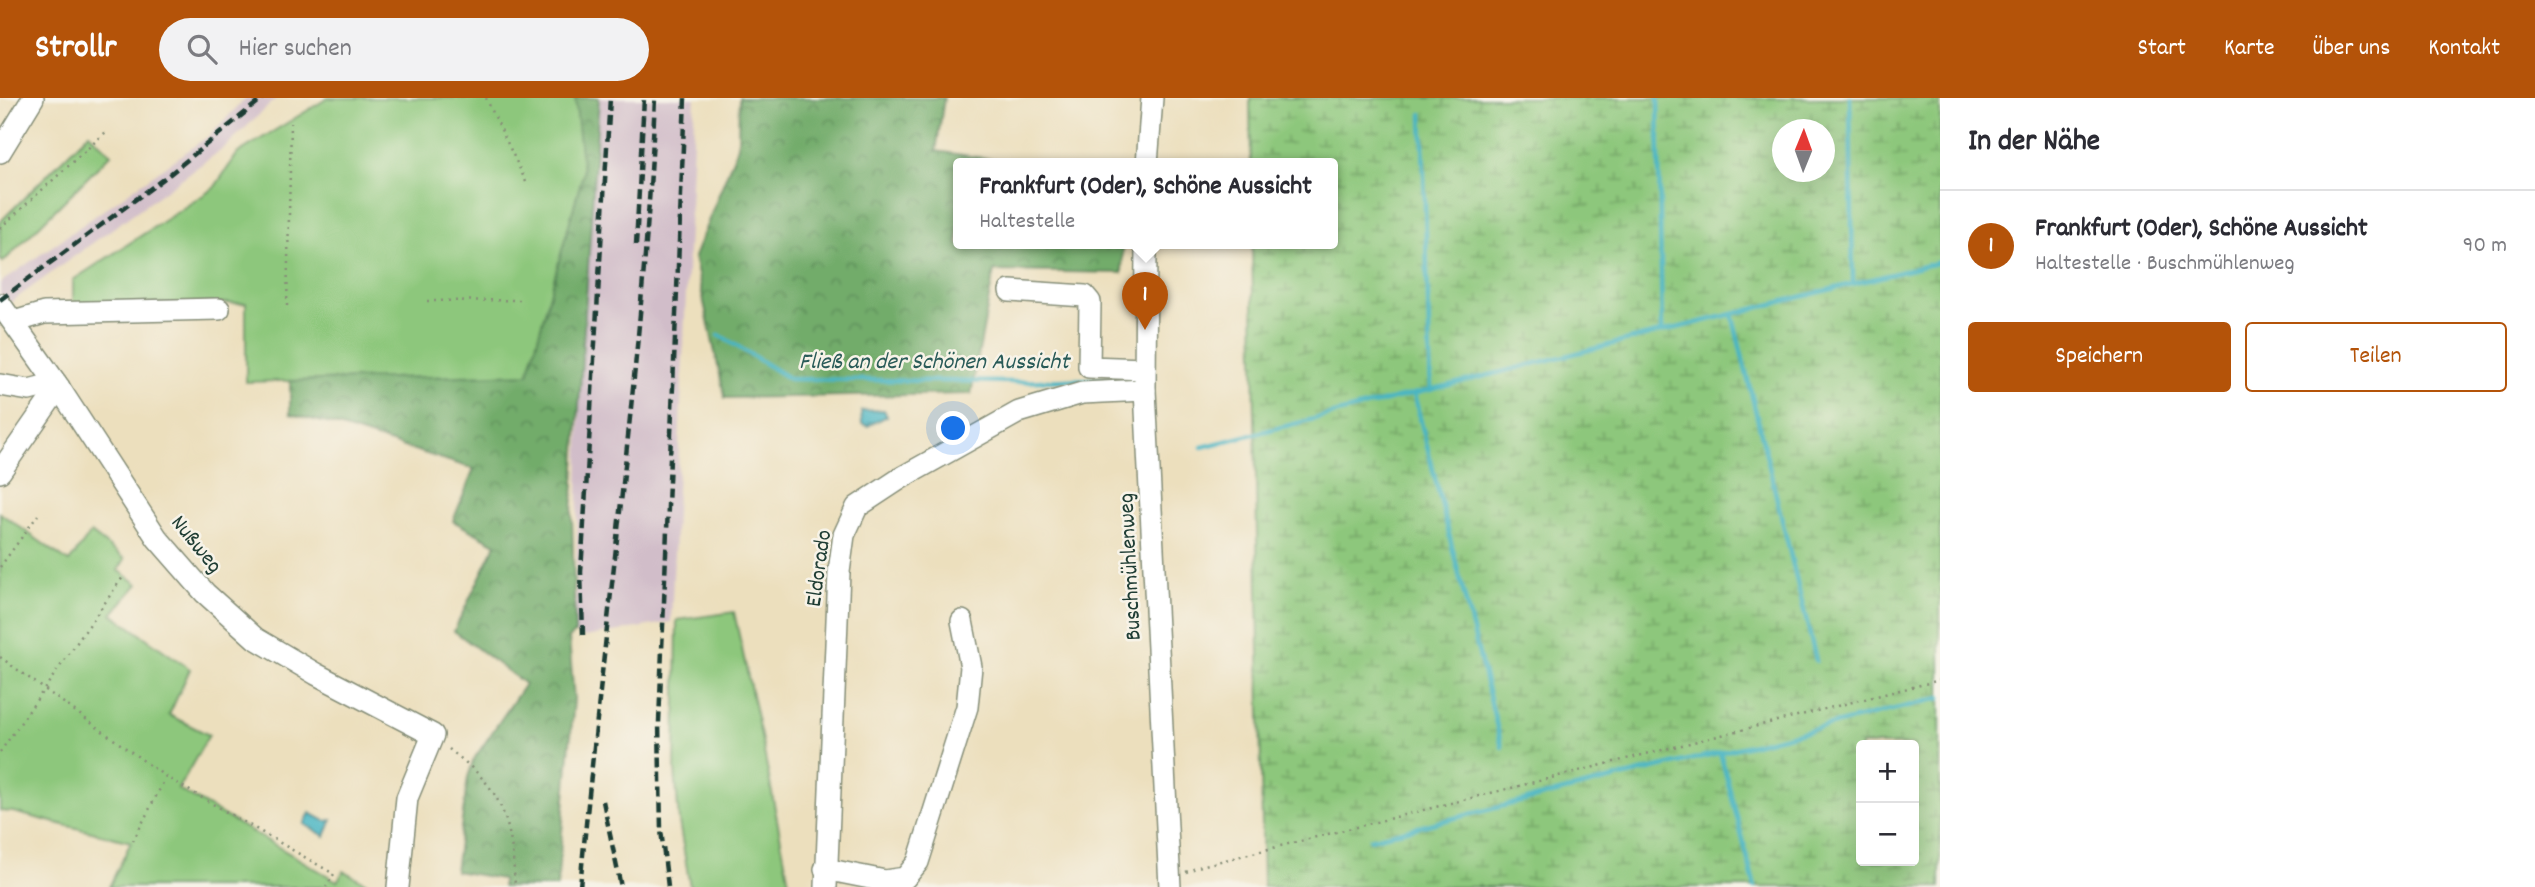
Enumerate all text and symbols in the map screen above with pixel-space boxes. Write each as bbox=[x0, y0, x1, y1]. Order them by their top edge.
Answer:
search box bbox=[159, 18, 649, 81]
text: Strollr bbox=[35, 26, 117, 73]
icon: search bbox=[183, 30, 221, 68]
text: Hier suchen bbox=[239, 31, 352, 68]
text: Start bbox=[2137, 32, 2186, 66]
text: Karte bbox=[2224, 32, 2275, 66]
text: Über uns bbox=[2313, 32, 2390, 66]
text: Kontakt bbox=[2428, 32, 2500, 66]
north arrow bbox=[1772, 119, 1835, 182]
text: In der Nähe bbox=[1968, 122, 2100, 165]
popup bbox=[953, 158, 1338, 249]
text: Frankfurt (Oder), Schöne Aussicht bbox=[979, 169, 1312, 206]
text: Haltestelle bbox=[979, 206, 1075, 239]
text: Frankfurt (Oder), Schöne Aussicht bbox=[2035, 211, 2368, 248]
text: 1 bbox=[1988, 230, 1994, 263]
text: 90 m bbox=[2463, 230, 2507, 263]
text: Haltestelle · Buschmühlenweg bbox=[2035, 248, 2295, 281]
pin: 1 bbox=[1122, 272, 1168, 330]
button: Speichern bbox=[1968, 322, 2231, 392]
button: Teilen bbox=[2245, 322, 2507, 392]
water label: Fließ an der Schönen Aussicht bbox=[799, 346, 1071, 380]
your location bbox=[936, 411, 970, 445]
street label: Buschmühlenweg bbox=[1111, 492, 1152, 641]
street label: Nußweg bbox=[161, 509, 229, 582]
street label: Eldorado bbox=[799, 528, 842, 609]
map controls bbox=[1856, 740, 1919, 866]
button: + bbox=[1856, 740, 1919, 803]
button: − bbox=[1856, 803, 1919, 866]

